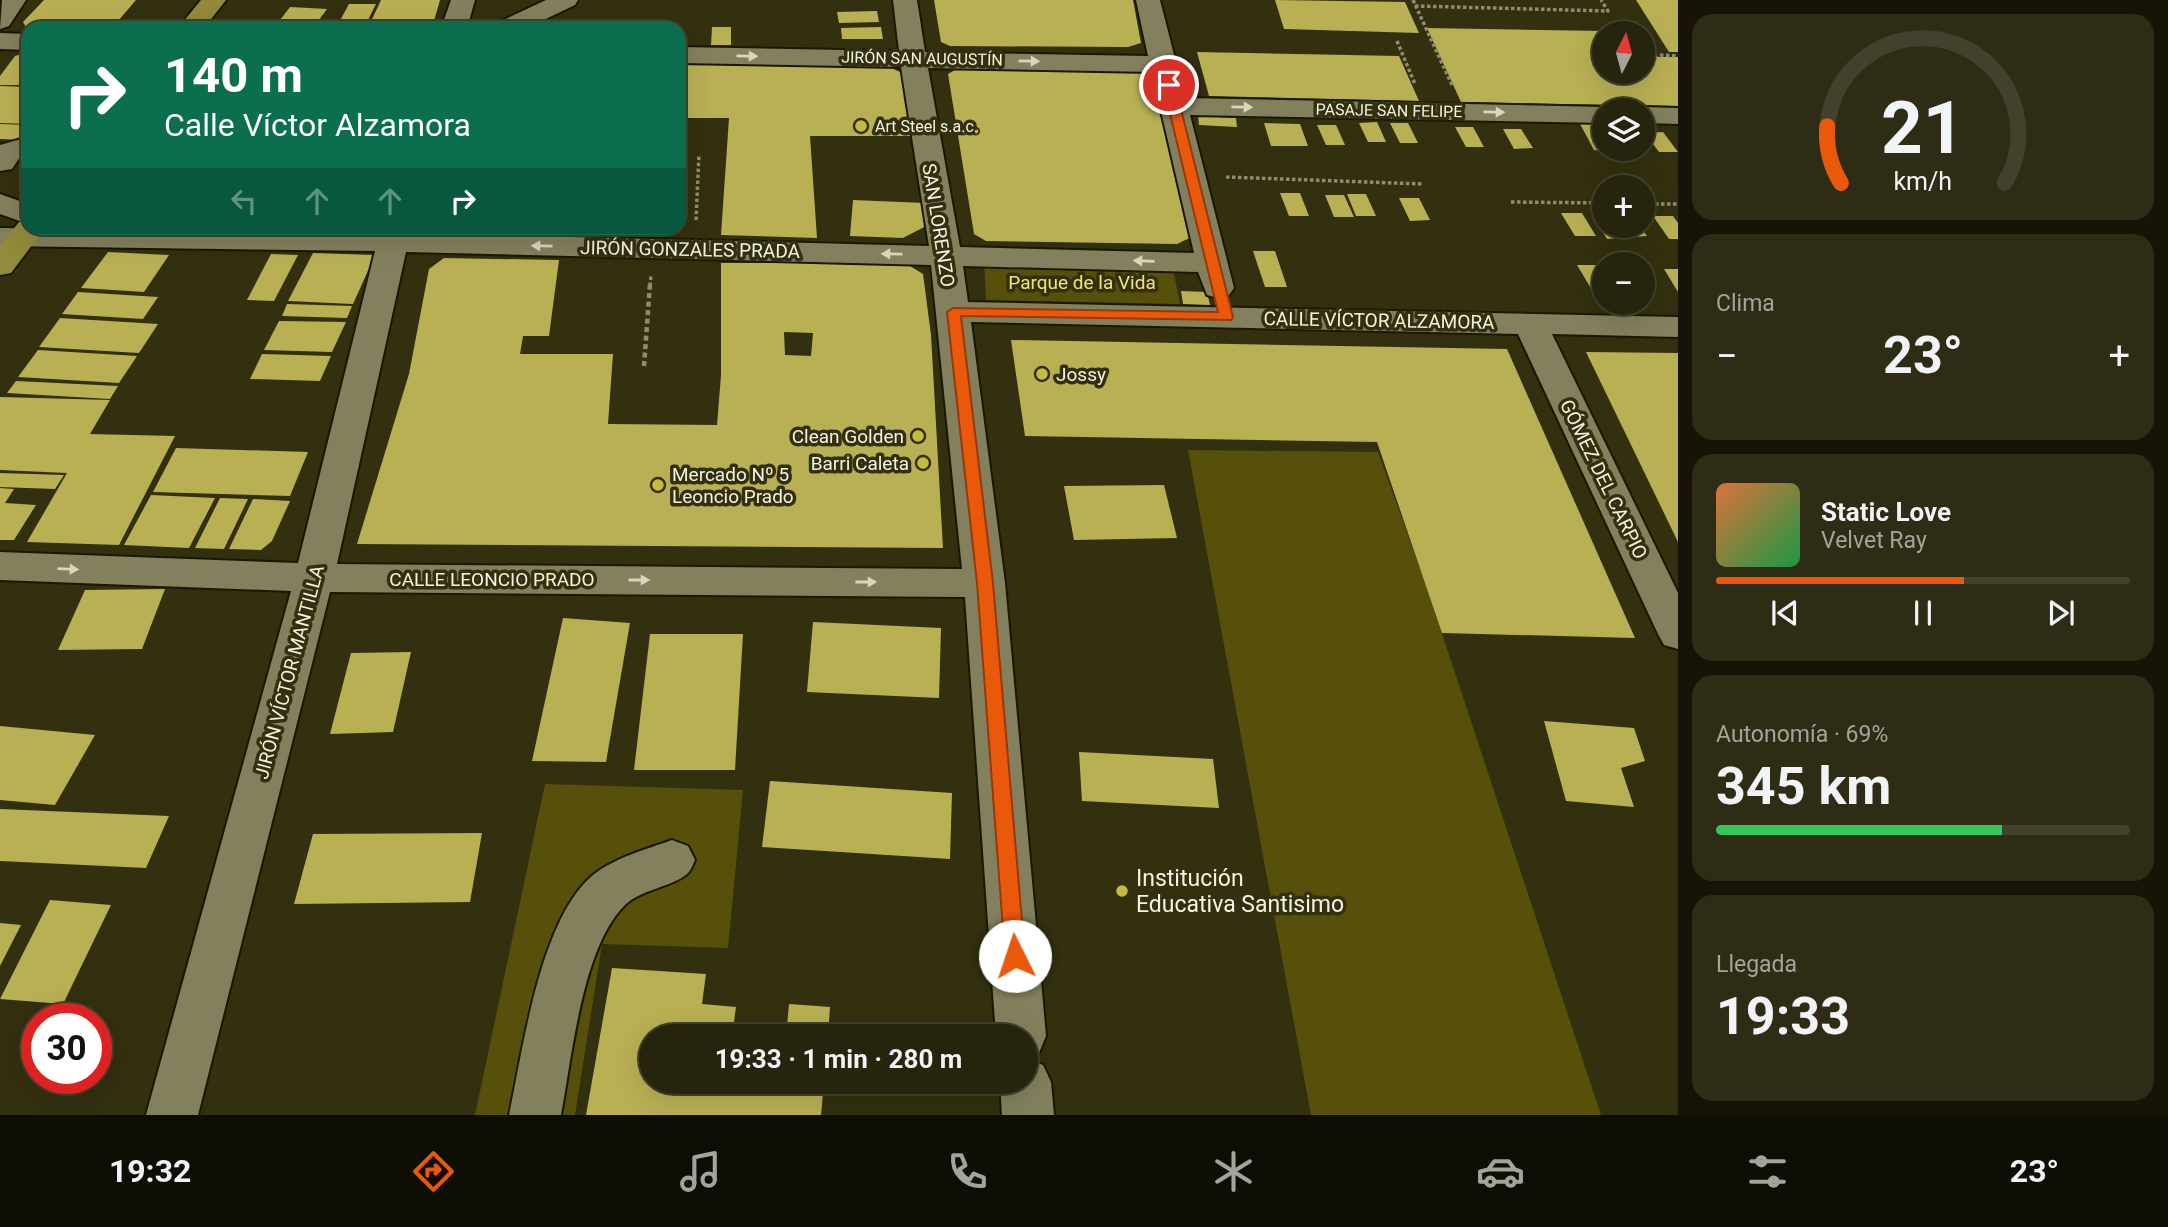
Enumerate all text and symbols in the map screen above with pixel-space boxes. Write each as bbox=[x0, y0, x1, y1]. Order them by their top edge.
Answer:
north arrow bbox=[1592, 21, 1656, 84]
map controls bbox=[1592, 21, 1655, 315]
text: 140 m bbox=[164, 47, 303, 104]
street label: JIRÓN SAN AUGUSTÍN bbox=[841, 47, 1003, 69]
icon: right bbox=[49, 49, 140, 140]
one-way arrow bbox=[736, 50, 758, 62]
one-way arrow bbox=[1019, 55, 1041, 66]
pin bbox=[1139, 55, 1199, 115]
icon: arrive bbox=[1150, 66, 1188, 104]
text: 21 bbox=[1881, 85, 1965, 171]
button: layers bbox=[1592, 98, 1655, 161]
street label: PASAJE SAN FELIPE bbox=[1315, 100, 1462, 121]
one-way arrow bbox=[1231, 102, 1253, 113]
text: Calle Víctor Alzamora bbox=[164, 106, 471, 144]
one-way arrow bbox=[1483, 107, 1505, 118]
place label: Art Steel s.a.c. bbox=[875, 117, 978, 136]
marker: Art Steel s.a.c. bbox=[853, 118, 869, 134]
street label: SAN LORENZO bbox=[917, 162, 960, 289]
text: km/h bbox=[1894, 167, 1952, 196]
button: + bbox=[1592, 175, 1655, 238]
icon: left bbox=[225, 182, 263, 220]
icon: ahead bbox=[298, 182, 336, 220]
icon: ahead bbox=[371, 182, 409, 220]
icon: right bbox=[444, 182, 482, 220]
street label: JIRÓN GONZALES PRADA bbox=[580, 236, 801, 263]
one-way arrow bbox=[530, 240, 552, 251]
one-way arrow bbox=[880, 249, 902, 260]
button: − bbox=[1592, 252, 1655, 315]
one-way arrow bbox=[1132, 256, 1154, 267]
park label: Parque de la Vida bbox=[1008, 271, 1156, 294]
text: Clima bbox=[1716, 290, 1775, 317]
street label: CALLE VÍCTOR ALZAMORA bbox=[1263, 307, 1495, 334]
text: 23° bbox=[1883, 325, 1963, 386]
text: − bbox=[1716, 334, 1738, 378]
text: + bbox=[2108, 334, 2130, 378]
place label: Jossy bbox=[1056, 363, 1106, 386]
marker: Jossy bbox=[1034, 366, 1050, 382]
street label: GÓMEZ DEL CARPIO bbox=[1555, 396, 1652, 563]
place label: Clean Golden bbox=[792, 425, 904, 448]
marker: Clean Golden bbox=[910, 428, 926, 444]
place label: Barri Caleta bbox=[811, 452, 909, 475]
marker: Barri Caleta bbox=[915, 455, 931, 471]
place label: Mercado Nº 5 Leoncio Prado bbox=[672, 463, 794, 508]
marker: Mercado Nº 5 Leoncio Prado bbox=[650, 477, 666, 493]
text: Static Love bbox=[1821, 497, 1951, 527]
text: Velvet Ray bbox=[1821, 527, 1927, 554]
street label: JIRÓN VÍCTOR MANTILLA bbox=[250, 562, 329, 782]
one-way arrow bbox=[57, 563, 79, 574]
street label: CALLE LEONCIO PRADO bbox=[389, 568, 595, 591]
one-way arrow bbox=[628, 574, 650, 586]
one-way arrow bbox=[855, 576, 877, 588]
icon: previous bbox=[1766, 594, 1804, 632]
icon: pause bbox=[1904, 594, 1942, 632]
icon: next bbox=[2042, 594, 2080, 632]
text: Autonomía · 69% bbox=[1716, 721, 1888, 748]
text: 345 km bbox=[1716, 756, 1891, 817]
place label: Institución Educativa Santisimo bbox=[1136, 865, 1344, 918]
marker: Institución Educativa Santisimo bbox=[1114, 883, 1130, 899]
position arrow bbox=[978, 919, 1052, 993]
text: Llegada bbox=[1716, 951, 1797, 978]
text: 19:33 bbox=[1716, 986, 1850, 1047]
speed limit sign: 30 bbox=[21, 1003, 112, 1094]
text: 19:33 · 1 min · 280 m bbox=[715, 1044, 962, 1074]
icon: directions bbox=[409, 1147, 458, 1196]
icon: music bbox=[676, 1147, 725, 1196]
icon: phone bbox=[943, 1147, 992, 1196]
icon: climate bbox=[1209, 1147, 1258, 1196]
icon: car bbox=[1476, 1147, 1525, 1196]
icon: filters bbox=[1743, 1147, 1792, 1196]
text: 19:32 bbox=[109, 1152, 191, 1190]
text: 23° bbox=[2010, 1152, 2059, 1190]

